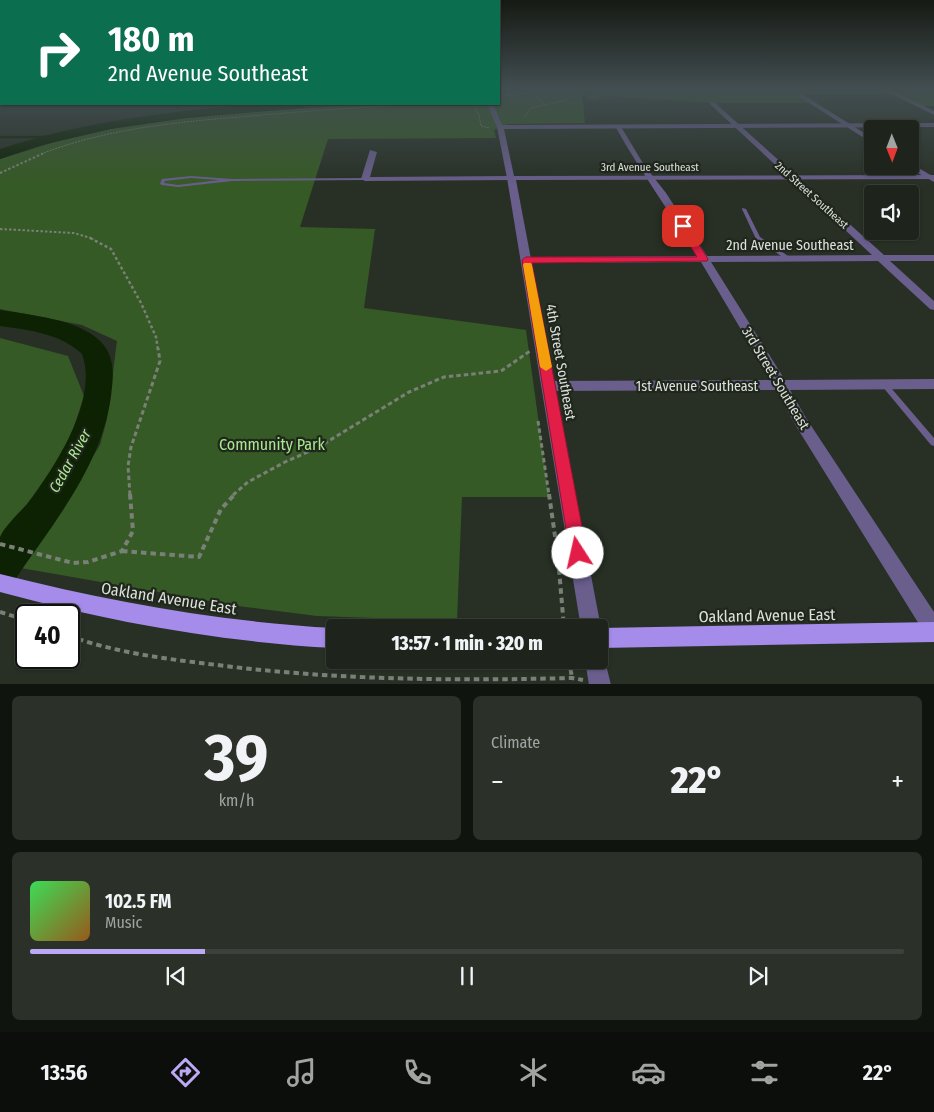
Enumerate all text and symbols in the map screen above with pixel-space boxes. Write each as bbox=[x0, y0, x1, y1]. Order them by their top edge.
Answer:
text: 180 m bbox=[108, 18, 194, 60]
icon: right bbox=[25, 20, 90, 85]
text: 2nd Avenue Southeast bbox=[108, 60, 308, 87]
north arrow bbox=[864, 120, 919, 175]
map controls bbox=[864, 120, 919, 240]
street label: 2nd Street Southeast bbox=[772, 159, 851, 232]
street label: 3rd Avenue Southeast bbox=[601, 161, 699, 174]
button: sound bbox=[864, 185, 919, 240]
pin bbox=[662, 205, 704, 247]
icon: arrive bbox=[669, 212, 697, 240]
street label: 2nd Avenue Southeast bbox=[726, 237, 854, 254]
street label: 4th Street Southeast bbox=[542, 303, 579, 422]
street label: 3rd Street Southeast bbox=[738, 324, 813, 433]
street label: 1st Avenue Southeast bbox=[636, 378, 759, 395]
water label: Cedar River bbox=[45, 426, 95, 496]
park label: Community Park bbox=[219, 435, 326, 454]
position arrow bbox=[551, 526, 603, 578]
street label: Oakland Avenue East bbox=[100, 578, 239, 619]
speed limit sign: 40 bbox=[15, 604, 80, 669]
street label: Oakland Avenue East bbox=[698, 605, 836, 626]
text: 13:57 · 1 min · 320 m bbox=[391, 632, 543, 655]
text: 39 bbox=[205, 719, 268, 797]
text: Climate bbox=[491, 733, 540, 752]
text: 22° bbox=[671, 757, 724, 803]
text: − bbox=[491, 765, 504, 798]
text: + bbox=[891, 765, 904, 798]
text: km/h bbox=[219, 791, 254, 810]
text: 102.5 FM bbox=[105, 890, 171, 913]
text: Music bbox=[105, 913, 142, 932]
icon: previous bbox=[162, 962, 190, 990]
icon: pause bbox=[453, 962, 481, 990]
icon: next bbox=[744, 962, 772, 990]
icon: directions bbox=[168, 1055, 203, 1090]
icon: music bbox=[284, 1055, 319, 1090]
icon: phone bbox=[400, 1055, 435, 1090]
icon: climate bbox=[516, 1055, 551, 1090]
icon: car bbox=[631, 1055, 666, 1090]
icon: filters bbox=[747, 1055, 782, 1090]
text: 13:56 bbox=[40, 1059, 88, 1086]
text: 22° bbox=[863, 1059, 894, 1086]

